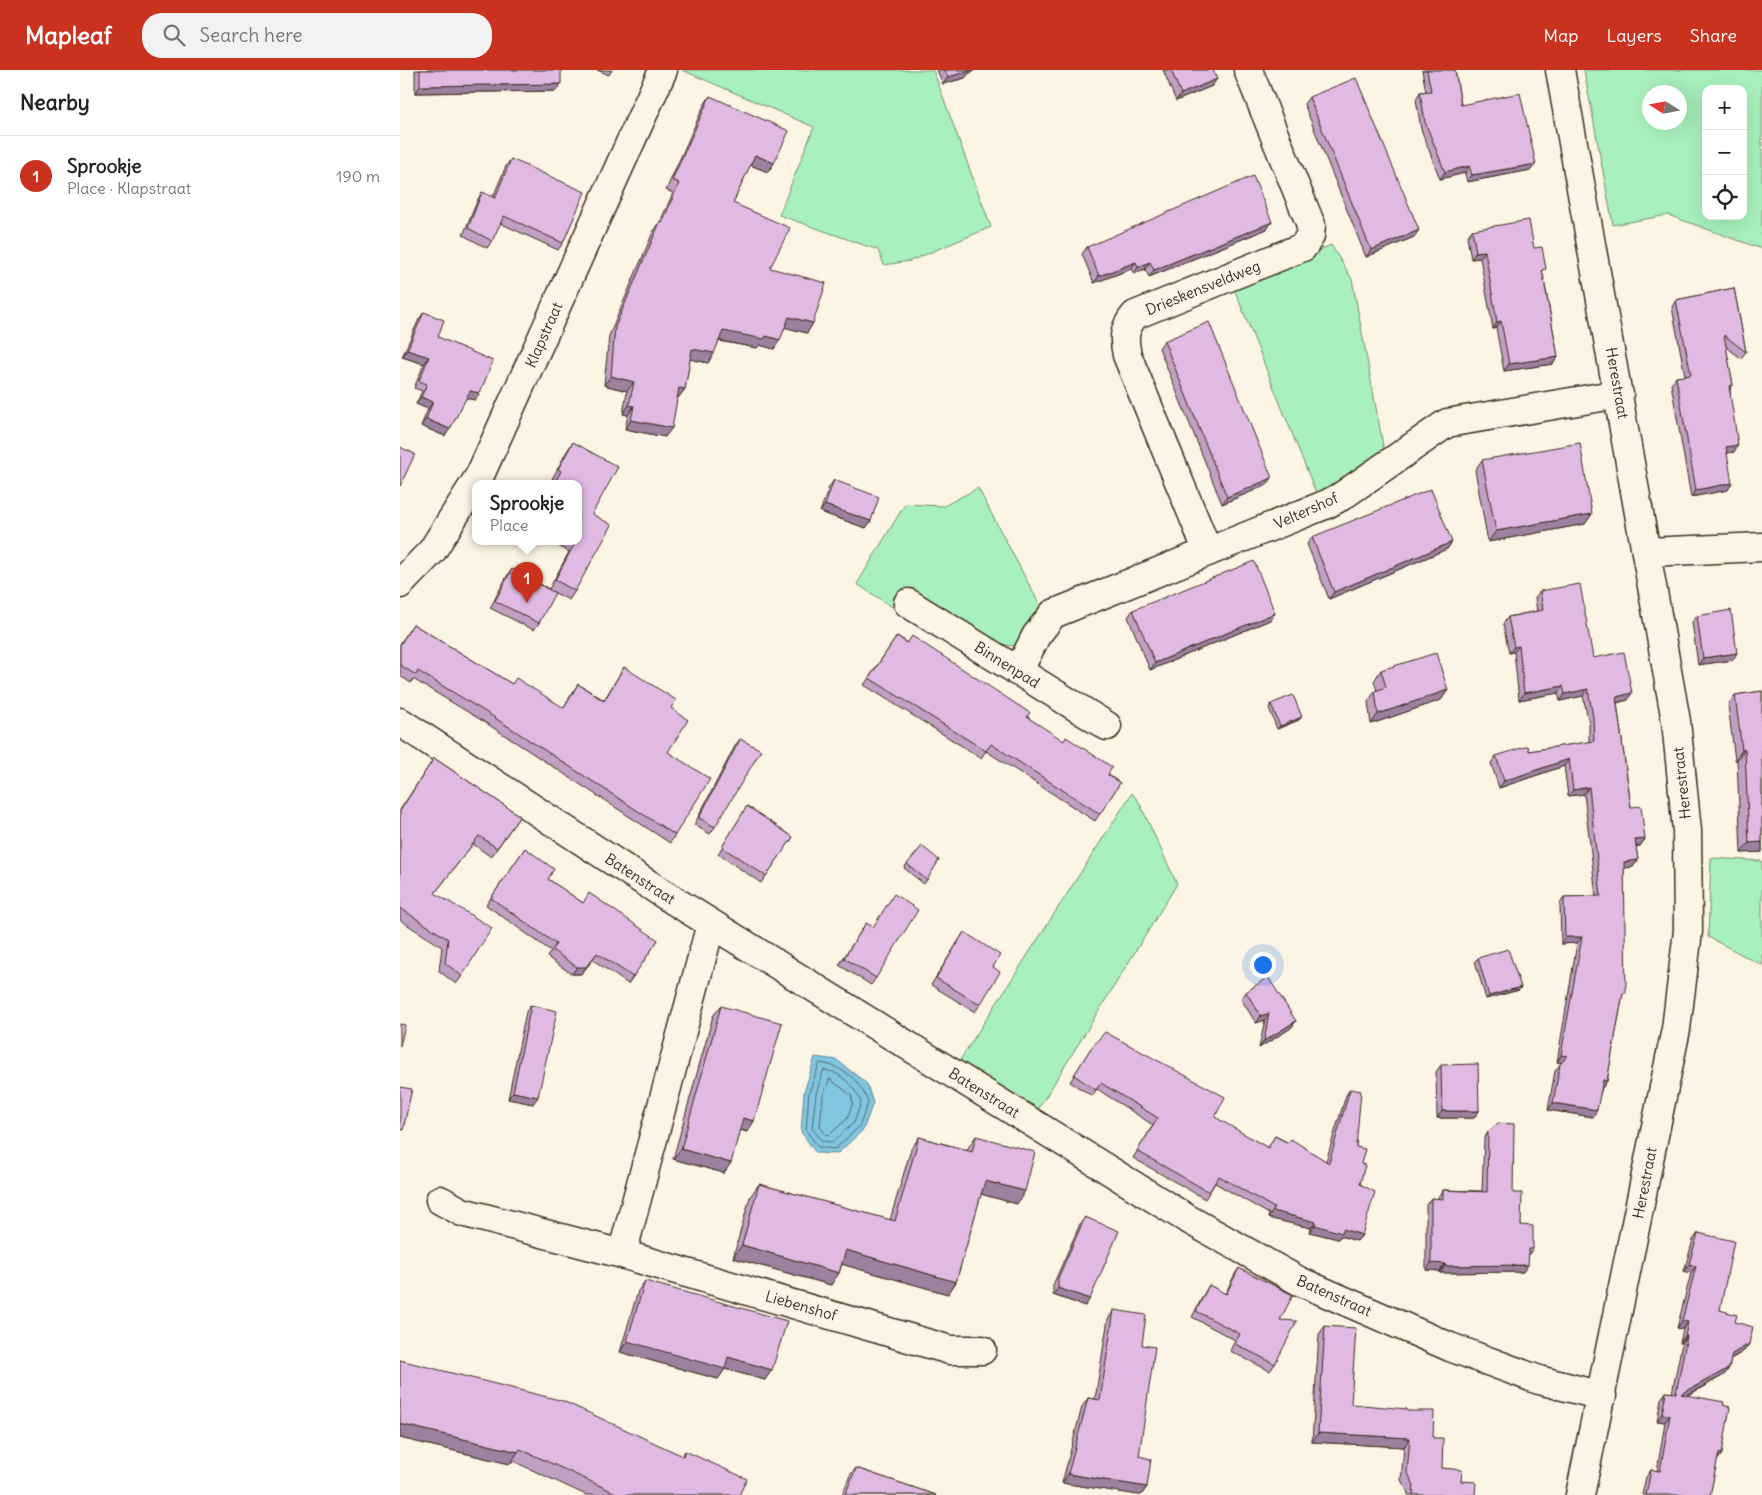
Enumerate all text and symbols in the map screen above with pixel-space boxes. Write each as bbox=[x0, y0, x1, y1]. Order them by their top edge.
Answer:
search box bbox=[142, 13, 492, 58]
text: Mapleaf bbox=[25, 20, 112, 50]
icon: search bbox=[160, 21, 188, 49]
text: Search here bbox=[200, 23, 303, 47]
text: Map bbox=[1543, 24, 1578, 47]
text: Layers bbox=[1606, 24, 1662, 47]
text: Share bbox=[1690, 24, 1737, 47]
north arrow bbox=[1642, 85, 1687, 130]
map controls bbox=[1702, 85, 1747, 220]
button: + bbox=[1702, 85, 1747, 130]
text: Nearby bbox=[20, 89, 90, 116]
button: − bbox=[1702, 130, 1747, 175]
text: Sprookje bbox=[67, 154, 142, 178]
text: 1 bbox=[33, 166, 39, 186]
text: 190 m bbox=[336, 166, 380, 186]
button: locate bbox=[1702, 175, 1747, 220]
text: Place · Klapstraat bbox=[67, 178, 191, 198]
street label: Drieskensveldweg bbox=[1143, 256, 1263, 319]
street label: Klapstraat bbox=[521, 299, 566, 371]
street label: Herestraat bbox=[1602, 346, 1633, 420]
popup bbox=[472, 480, 582, 545]
street label: Veltershof bbox=[1271, 488, 1342, 533]
text: Sprookje bbox=[490, 491, 564, 515]
text: Place bbox=[490, 515, 529, 535]
pin: 1 bbox=[511, 562, 543, 603]
street label: Binnenpad bbox=[971, 637, 1043, 692]
street label: Herestraat bbox=[1668, 746, 1695, 820]
street label: Batenstraat bbox=[602, 849, 679, 908]
your location bbox=[1250, 952, 1276, 978]
street label: Batenstraat bbox=[945, 1063, 1023, 1122]
street label: Herestraat bbox=[1628, 1146, 1661, 1220]
street label: Batenstraat bbox=[1294, 1271, 1375, 1320]
street label: Liebenshof bbox=[763, 1286, 840, 1325]

